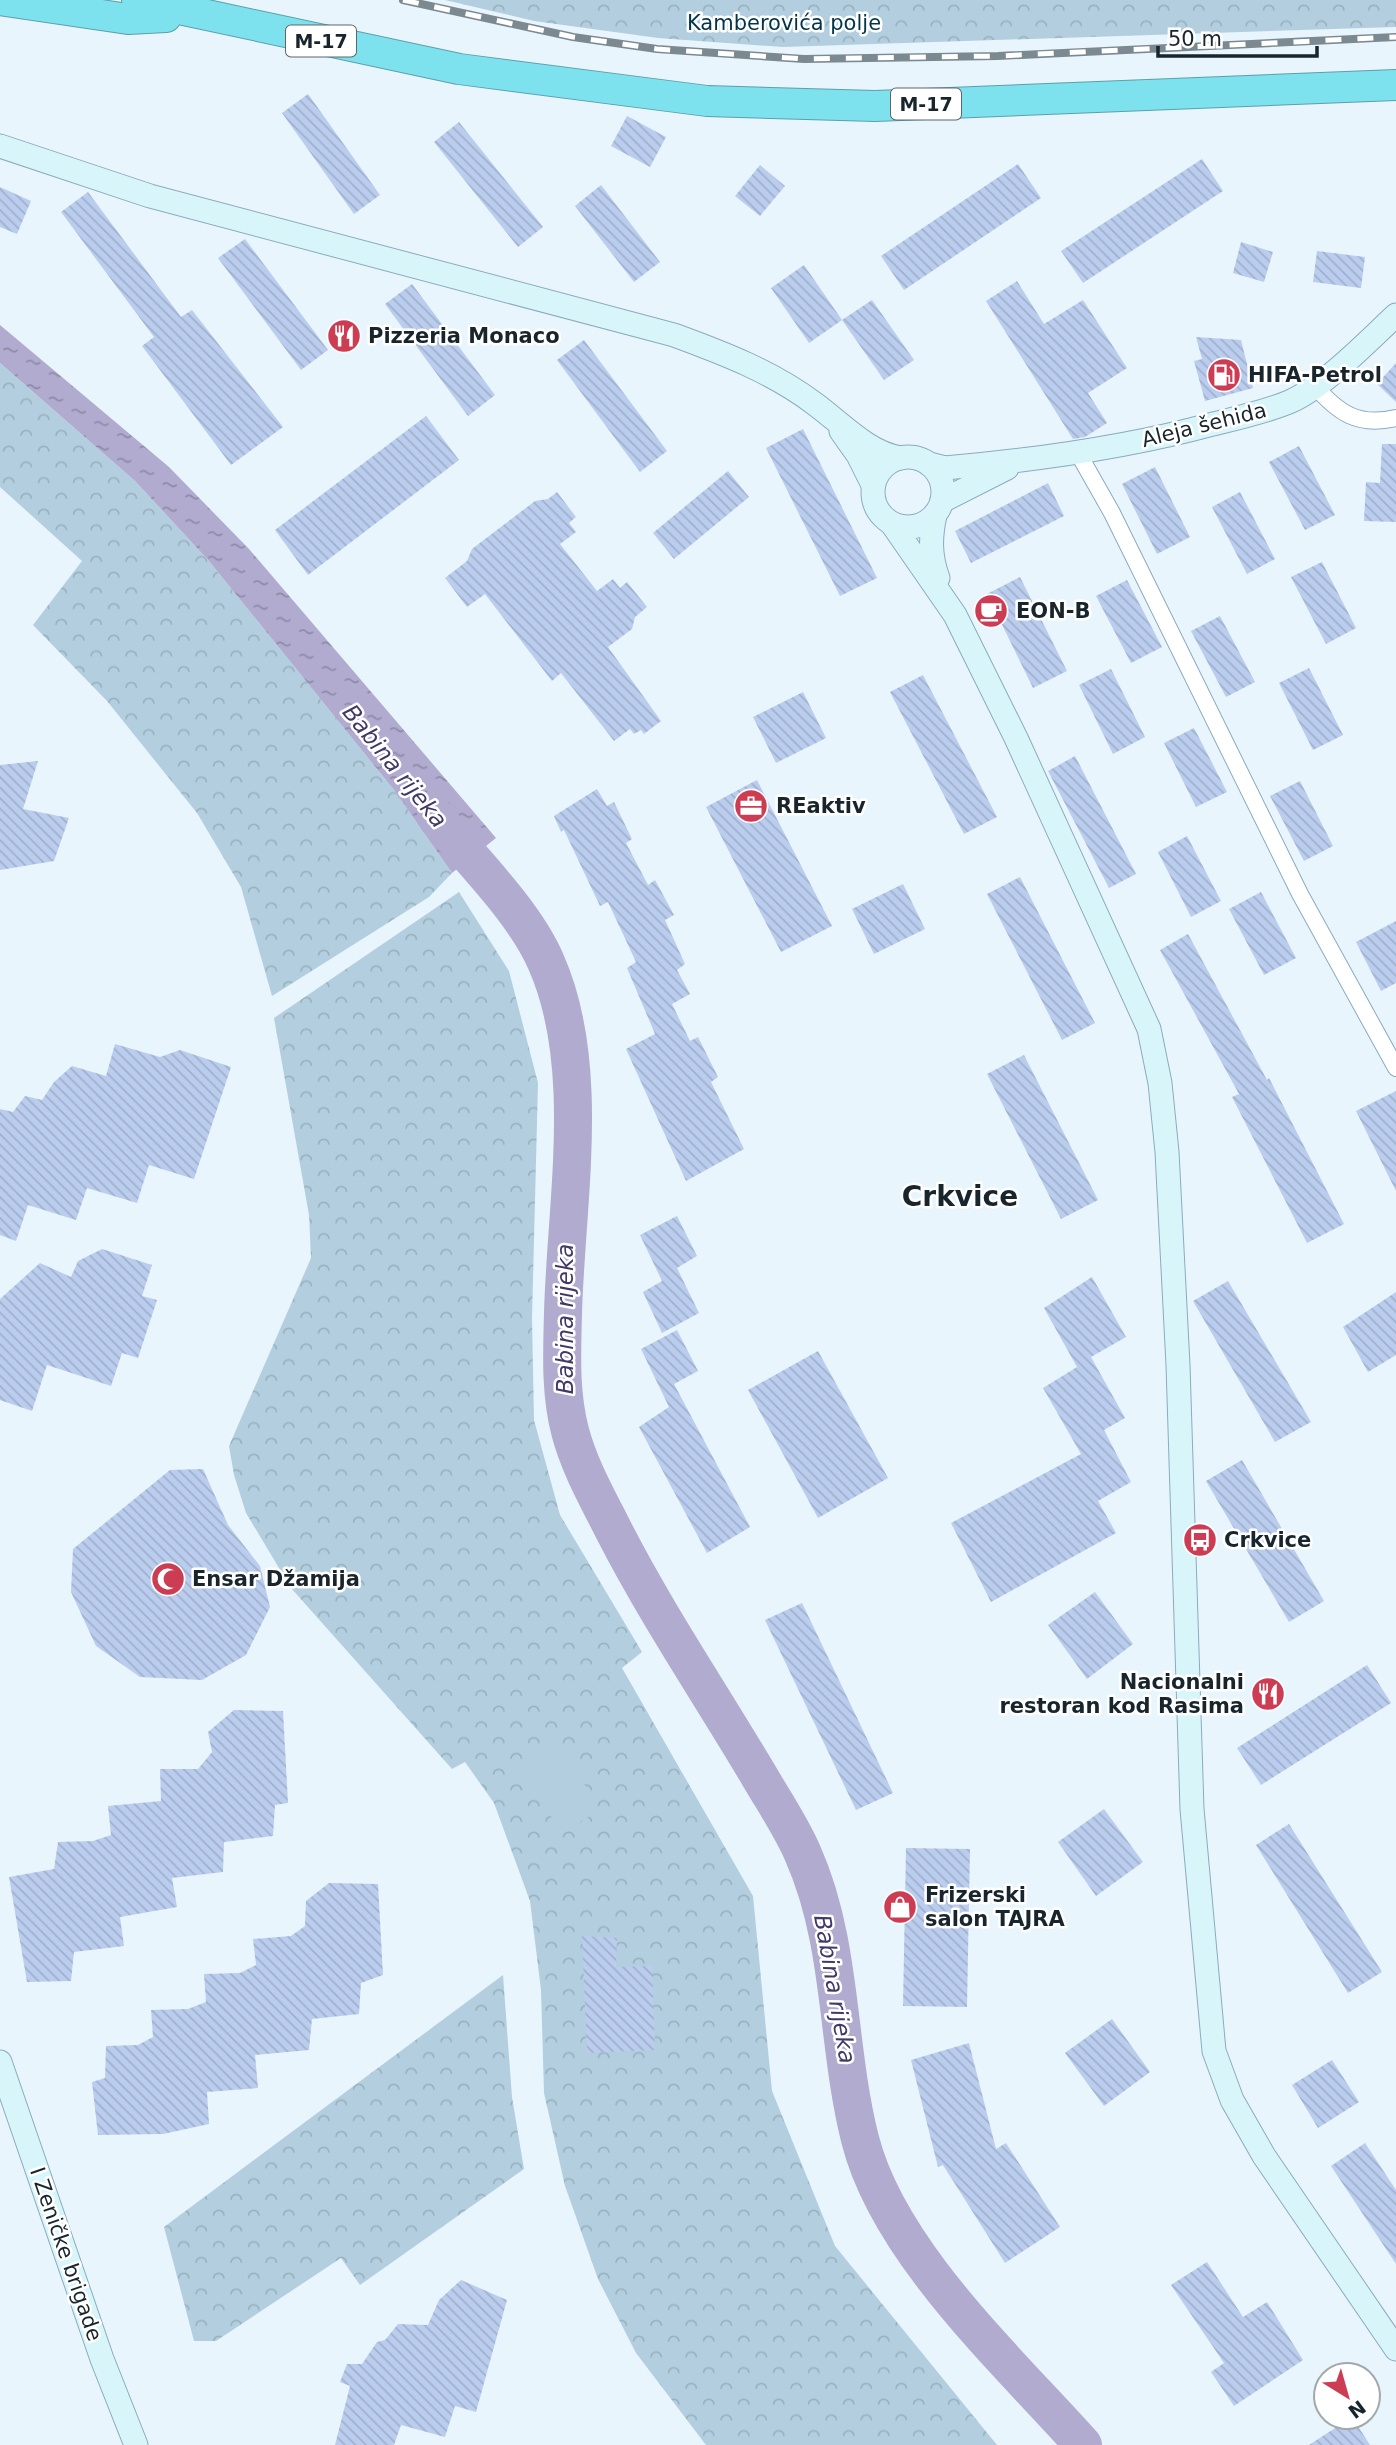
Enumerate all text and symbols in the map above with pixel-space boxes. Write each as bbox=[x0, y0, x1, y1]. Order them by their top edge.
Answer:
park label: Kamberovića polje bbox=[687, 11, 881, 35]
scale bar bbox=[1158, 14, 1317, 58]
road number: M-17 bbox=[286, 25, 356, 56]
text: 50 m bbox=[1168, 27, 1222, 51]
road number: M-17 bbox=[891, 88, 961, 120]
restaurant icon: Pizzeria Monaco bbox=[325, 317, 363, 355]
place label: Pizzeria Monaco bbox=[368, 324, 560, 348]
fuel station icon: HIFA-Petrol bbox=[1205, 356, 1243, 394]
place label: HIFA-Petrol bbox=[1248, 363, 1382, 387]
street label: Aleja šehida bbox=[1139, 398, 1269, 452]
cafe icon: EON-B bbox=[972, 592, 1010, 630]
place label: EON-B bbox=[1016, 599, 1091, 623]
water label: Babina rijeka bbox=[337, 699, 453, 833]
office icon: REaktiv bbox=[732, 787, 770, 825]
place label: REaktiv bbox=[776, 794, 866, 818]
district label: Crkvice bbox=[902, 1180, 1018, 1213]
water label: Babina rijeka bbox=[552, 1244, 578, 1394]
bus stop icon: Crkvice bbox=[1181, 1521, 1219, 1559]
place label: Crkvice bbox=[1224, 1528, 1311, 1552]
mosque icon: Ensar Džamija bbox=[149, 1560, 187, 1598]
place label: Ensar Džamija bbox=[192, 1567, 360, 1591]
place label: Nacionalni restoran kod Rasima bbox=[999, 1670, 1244, 1718]
restaurant icon: Nacionalni restoran kod Rasima bbox=[1249, 1675, 1287, 1713]
place label: Frizerski salon TAJRA bbox=[925, 1883, 1065, 1931]
shop icon: Frizerski salon TAJRA bbox=[881, 1888, 919, 1926]
water label: Babina rijeka bbox=[809, 1913, 861, 2065]
street label: I Zeničke brigade bbox=[25, 2164, 107, 2344]
north arrow bbox=[1312, 2361, 1382, 2431]
text: N bbox=[1344, 2396, 1370, 2423]

